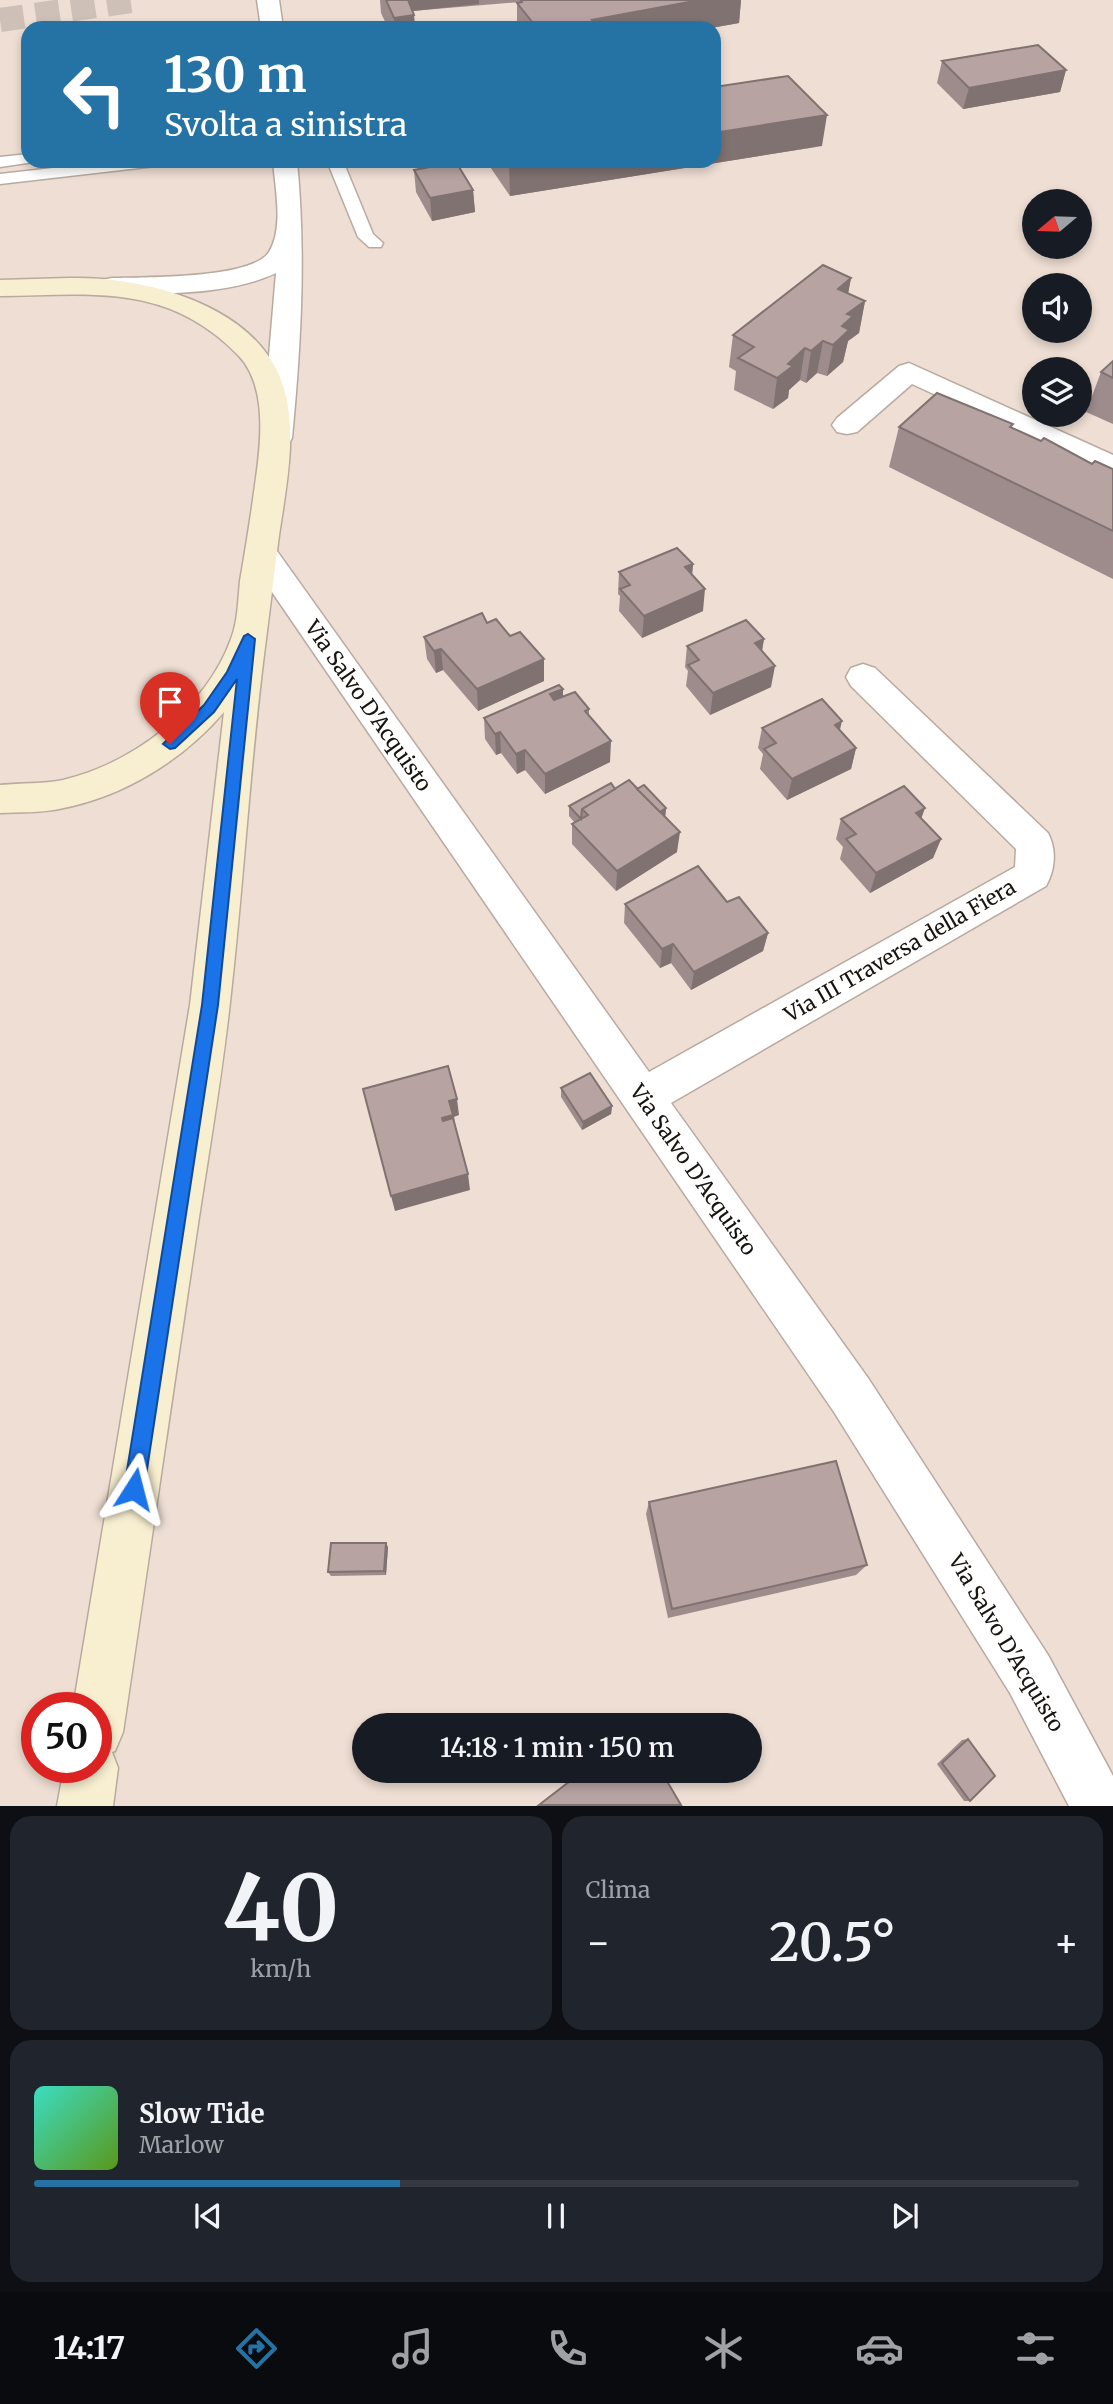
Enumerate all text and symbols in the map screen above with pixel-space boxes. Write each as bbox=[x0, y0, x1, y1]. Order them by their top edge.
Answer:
text: 130 m bbox=[164, 44, 307, 105]
icon: left bbox=[49, 49, 140, 140]
text: Svolta a sinistra bbox=[164, 105, 407, 145]
north arrow bbox=[1022, 189, 1092, 259]
map controls bbox=[1022, 189, 1092, 427]
button: sound bbox=[1022, 273, 1092, 343]
button: layers bbox=[1022, 357, 1092, 427]
street label: Via Salvo D'Acquisto bbox=[299, 614, 438, 797]
pin bbox=[140, 672, 200, 744]
icon: arrive bbox=[151, 683, 189, 721]
street label: Via III Traversa della Fiera bbox=[778, 873, 1020, 1028]
street label: Via Salvo D'Acquisto bbox=[624, 1078, 763, 1261]
position arrow bbox=[97, 1452, 171, 1526]
street label: Via Salvo D'Acquisto bbox=[942, 1548, 1070, 1737]
speed limit sign: 50 bbox=[21, 1692, 112, 1783]
text: 14:18 · 1 min · 150 m bbox=[440, 1731, 674, 1764]
text: 40 bbox=[222, 1851, 339, 1966]
text: Clima bbox=[586, 1875, 650, 1904]
text: 20.5° bbox=[769, 1910, 896, 1975]
text: − bbox=[586, 1919, 611, 1966]
text: + bbox=[1054, 1919, 1079, 1966]
text: km/h bbox=[250, 1954, 311, 1983]
text: Slow Tide bbox=[139, 2097, 265, 2130]
text: Marlow bbox=[139, 2130, 224, 2159]
icon: previous bbox=[189, 2197, 227, 2235]
icon: pause bbox=[537, 2197, 575, 2235]
icon: next bbox=[886, 2197, 924, 2235]
icon: directions bbox=[232, 2324, 281, 2373]
icon: music bbox=[388, 2324, 437, 2373]
icon: phone bbox=[543, 2324, 592, 2373]
icon: climate bbox=[699, 2324, 748, 2373]
icon: car bbox=[855, 2324, 904, 2373]
icon: filters bbox=[1011, 2324, 1060, 2373]
text: 14:17 bbox=[53, 2328, 125, 2368]

